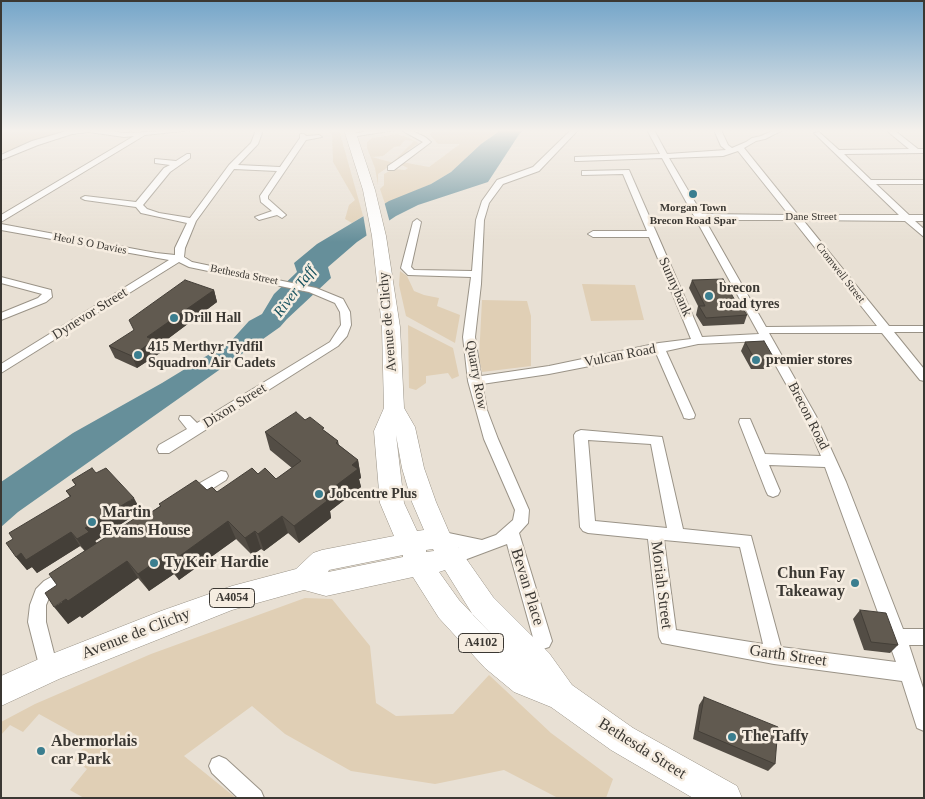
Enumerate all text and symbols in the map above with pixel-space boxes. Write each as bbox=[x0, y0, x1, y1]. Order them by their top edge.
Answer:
marker: Morgan Town Brecon Road Spar bbox=[687, 188, 699, 200]
place label: Morgan Town Brecon Road Spar bbox=[650, 201, 736, 227]
street label: Dane Street bbox=[785, 210, 837, 224]
street label: Heol S O Davies bbox=[52, 230, 128, 258]
street label: Cromwell Street bbox=[813, 240, 867, 306]
street label: Sunnybank bbox=[655, 255, 695, 319]
street label: Bethesda Street bbox=[209, 262, 279, 288]
water label: River Taff bbox=[270, 263, 320, 321]
street label: Avenue de Clichy bbox=[375, 271, 401, 373]
place label: brecon road tyres bbox=[719, 280, 780, 312]
street label: Dynevor Street bbox=[49, 284, 131, 344]
marker: brecon road tyres bbox=[703, 290, 715, 302]
place label: Drill Hall bbox=[184, 310, 241, 326]
marker: Drill Hall bbox=[168, 312, 180, 324]
place label: 415 Merthyr Tydfil Squadron Air Cadets bbox=[148, 339, 275, 372]
street label: Quarry Row bbox=[462, 339, 490, 411]
street label: Vulcan Road bbox=[583, 341, 657, 371]
marker: 415 Merthyr Tydfil Squadron Air Cadets bbox=[132, 349, 144, 361]
place label: premier stores bbox=[766, 352, 852, 368]
marker: premier stores bbox=[750, 354, 762, 366]
street label: Brecon Road bbox=[784, 379, 832, 453]
street label: Dixon Street bbox=[200, 380, 270, 432]
place label: Jobcentre Plus bbox=[329, 486, 417, 502]
marker: Jobcentre Plus bbox=[313, 488, 325, 500]
place label: Martin Evans House bbox=[102, 503, 190, 541]
marker: Martin Evans House bbox=[86, 516, 98, 528]
street label: Moriah Street bbox=[646, 540, 676, 630]
street label: Bevan Place bbox=[506, 546, 548, 628]
place label: Ty Keir Hardie bbox=[164, 553, 269, 573]
marker: Ty Keir Hardie bbox=[148, 557, 160, 569]
place label: Chun Fay Takeaway bbox=[776, 564, 845, 602]
marker: Chun Fay Takeaway bbox=[849, 577, 861, 589]
road number: A4054 bbox=[210, 588, 254, 608]
street label: Avenue de Clichy bbox=[79, 605, 193, 663]
road number: A4102 bbox=[458, 634, 504, 652]
street label: Garth Street bbox=[748, 641, 828, 671]
street label: Bethesda Street bbox=[595, 714, 689, 784]
place label: The Taffy bbox=[742, 727, 809, 747]
marker: The Taffy bbox=[726, 731, 738, 743]
place label: Abermorlais car Park bbox=[51, 732, 137, 770]
marker: Abermorlais car Park bbox=[35, 745, 47, 757]

